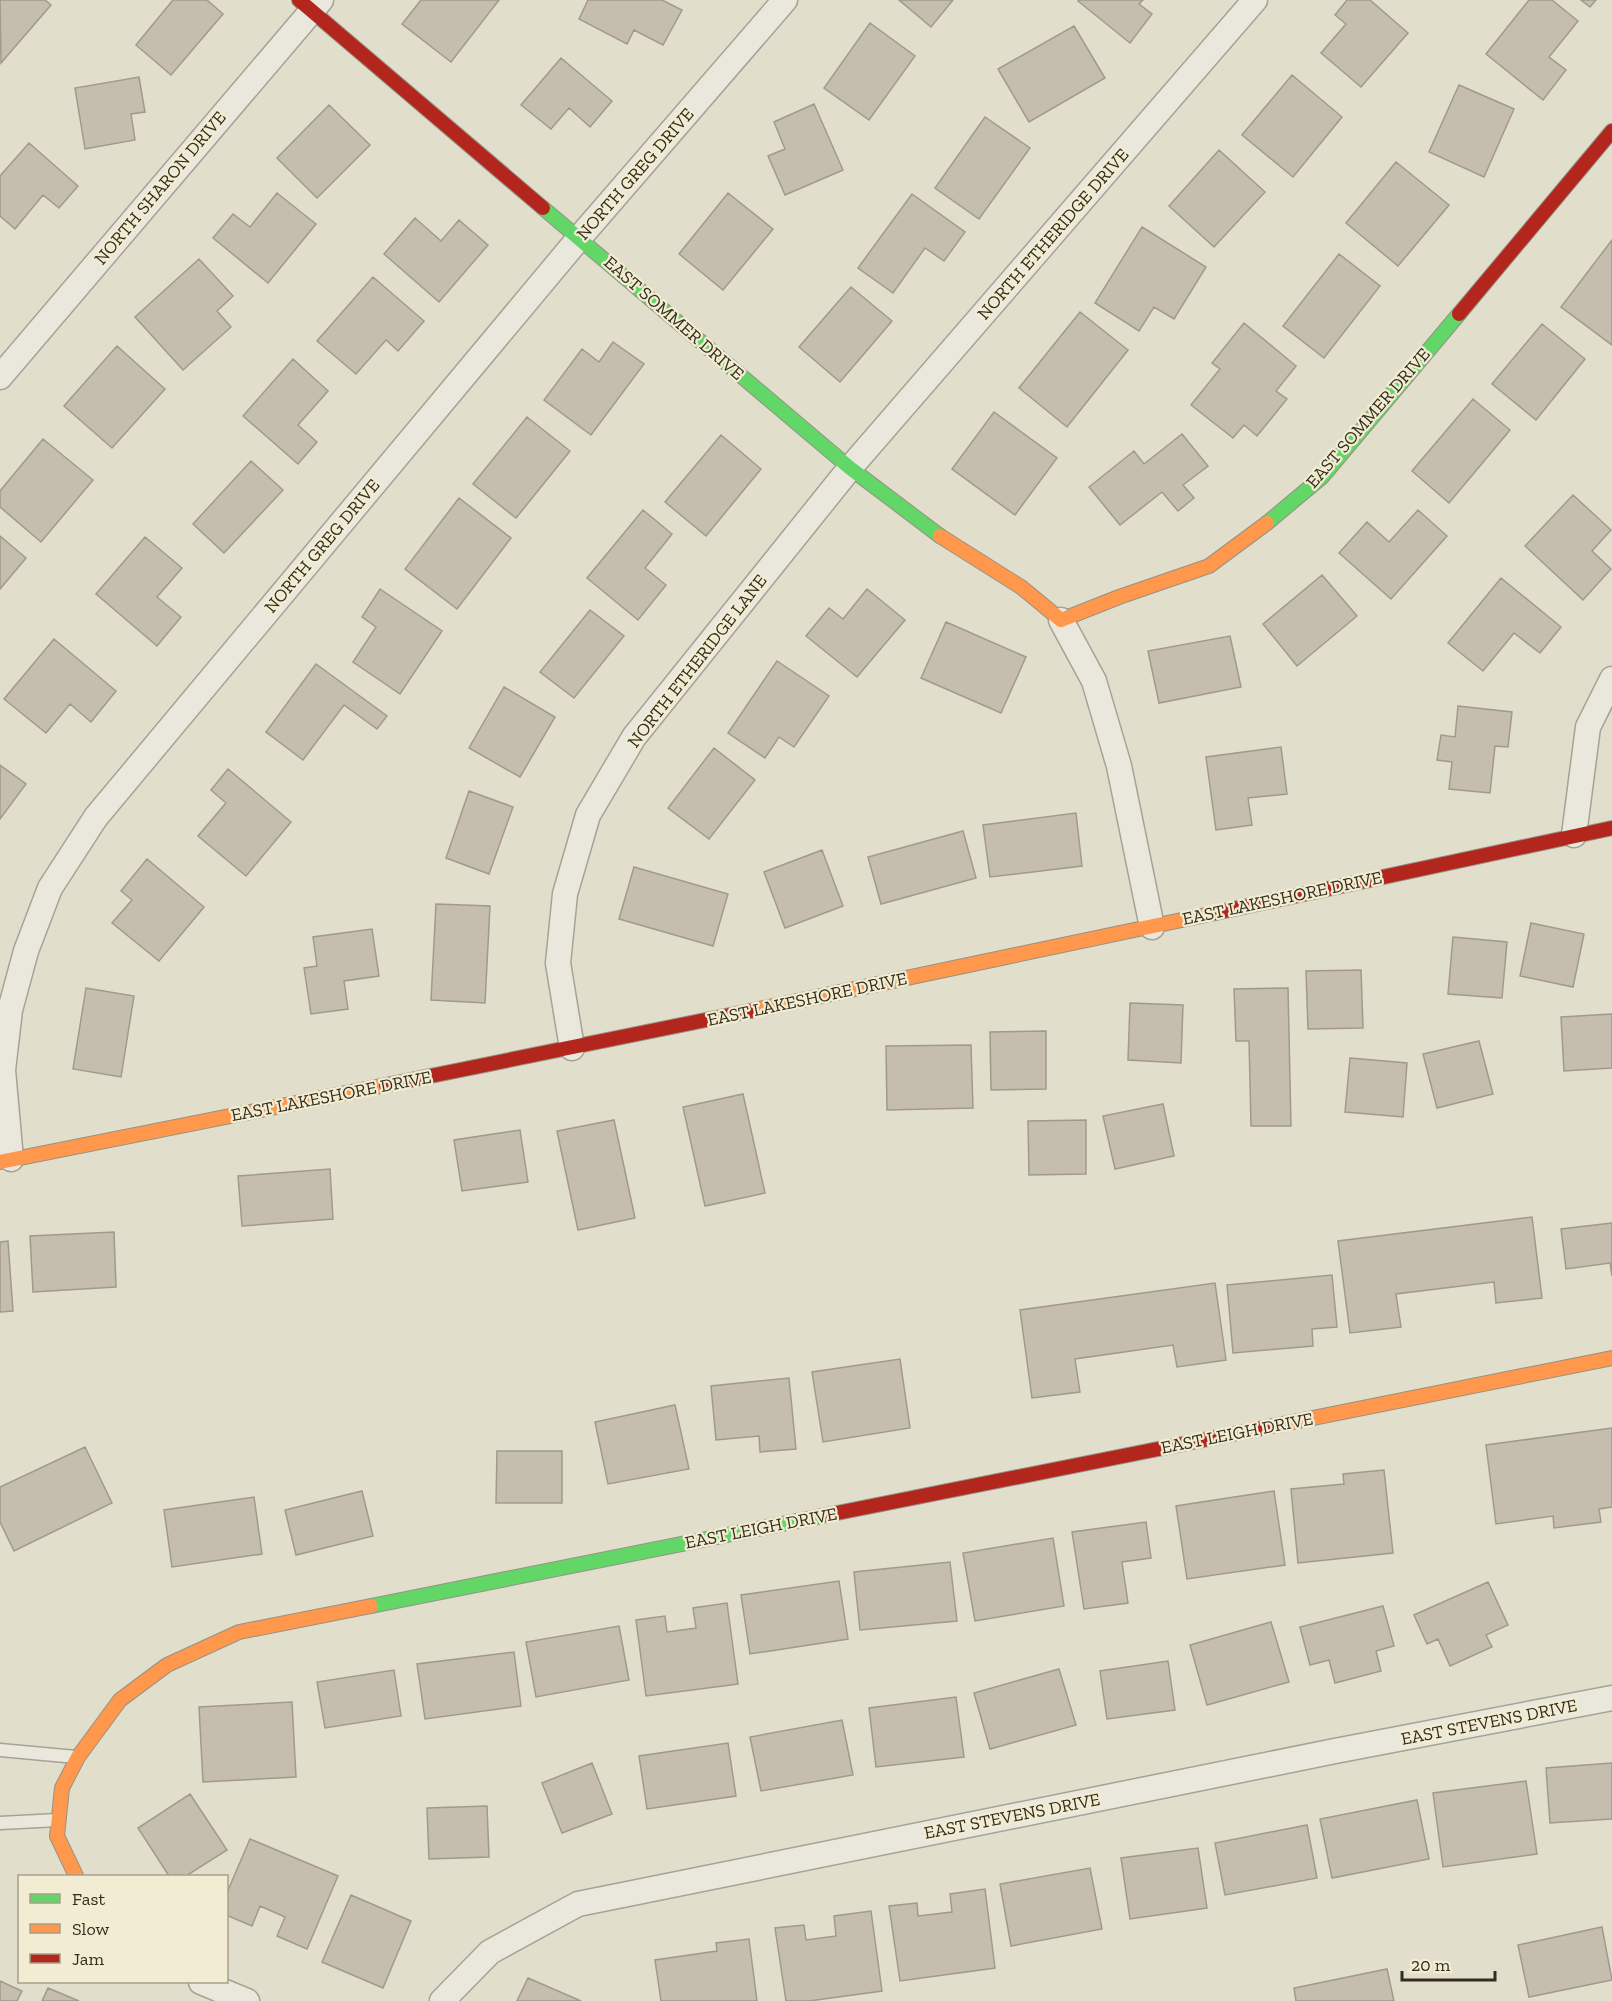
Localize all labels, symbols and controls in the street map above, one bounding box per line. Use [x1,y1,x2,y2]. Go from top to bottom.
street label: NORTH GREG DRIVE [572,103,698,245]
street label: NORTH SHARON DRIVE [89,107,231,269]
street label: NORTH ETHERIDGE DRIVE [973,144,1133,324]
street label: EAST SOMMER DRIVE [599,251,749,385]
street label: EAST SOMMER DRIVE [1301,343,1435,493]
street label: NORTH GREG DRIVE [260,475,384,617]
street label: NORTH ETHERIDGE LANE [623,570,771,752]
street label: EAST LAKESHORE DRIVE [1180,866,1384,930]
street label: EAST LAKESHORE DRIVE [705,967,909,1031]
street label: EAST LAKESHORE DRIVE [229,1066,433,1126]
street label: EAST LEIGH DRIVE [1159,1407,1315,1459]
street label: EAST LEIGH DRIVE [683,1502,839,1554]
street label: EAST STEVENS DRIVE [1399,1694,1579,1750]
street label: EAST STEVENS DRIVE [922,1788,1102,1844]
legend [18,1875,228,1983]
text: Fast [72,1888,105,1910]
text: Slow [72,1918,109,1940]
scale bar [1402,1944,1495,1982]
text: Jam [72,1948,104,1970]
text: 20 m [1411,1954,1451,1976]

